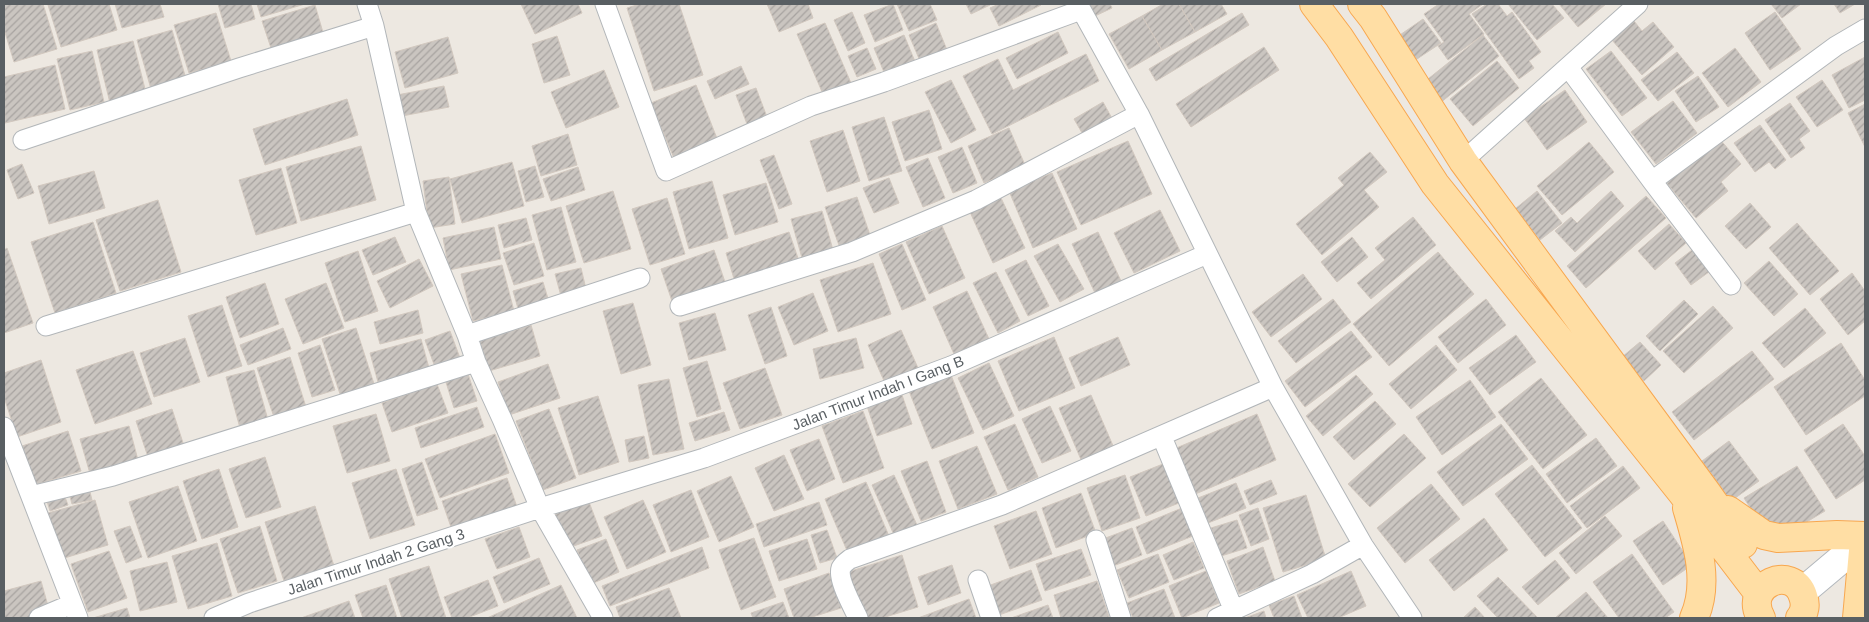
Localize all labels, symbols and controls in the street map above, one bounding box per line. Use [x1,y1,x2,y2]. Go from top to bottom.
street label: Jalan Timur Indah I Gang B [790,352,966,433]
street label: Jalan Timur Indah 2 Gang 3 [285,525,467,598]

